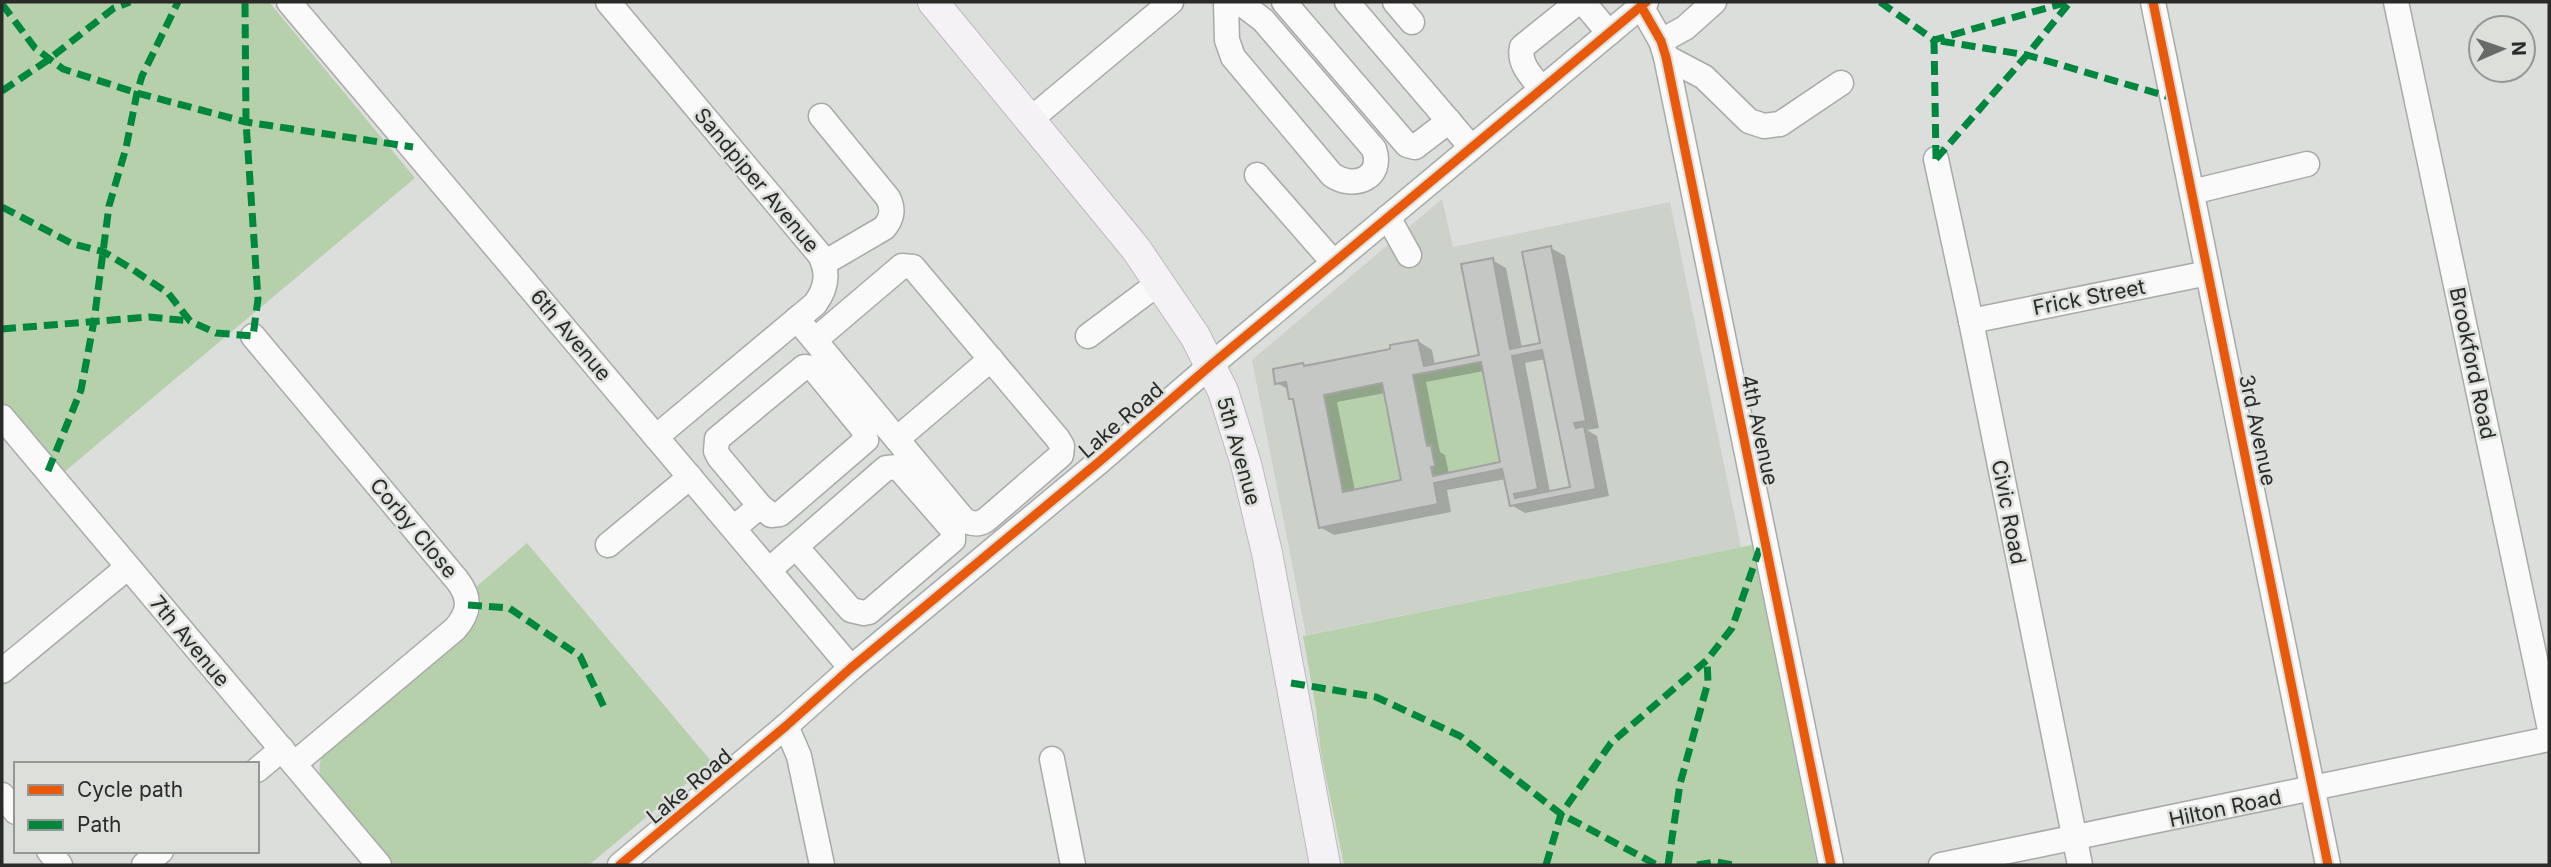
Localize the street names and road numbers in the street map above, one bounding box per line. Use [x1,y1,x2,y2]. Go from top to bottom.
street label: Sandpiper Avenue [689,103,825,257]
street label: Frick Street [2031,274,2147,320]
street label: 6th Avenue [525,284,617,386]
street label: Brookford Road [2445,285,2501,441]
street label: 4th Avenue [1736,372,1784,488]
street label: 3rd Avenue [2234,372,2282,488]
street label: Lake Road [1074,377,1168,463]
street label: 5th Avenue [1212,394,1266,508]
street label: Civic Road [1987,458,2031,566]
street label: Corby Close [365,473,463,583]
street label: 7th Avenue [145,591,235,691]
street label: Lake Road [641,743,737,829]
street label: Hilton Road [2166,784,2284,832]

